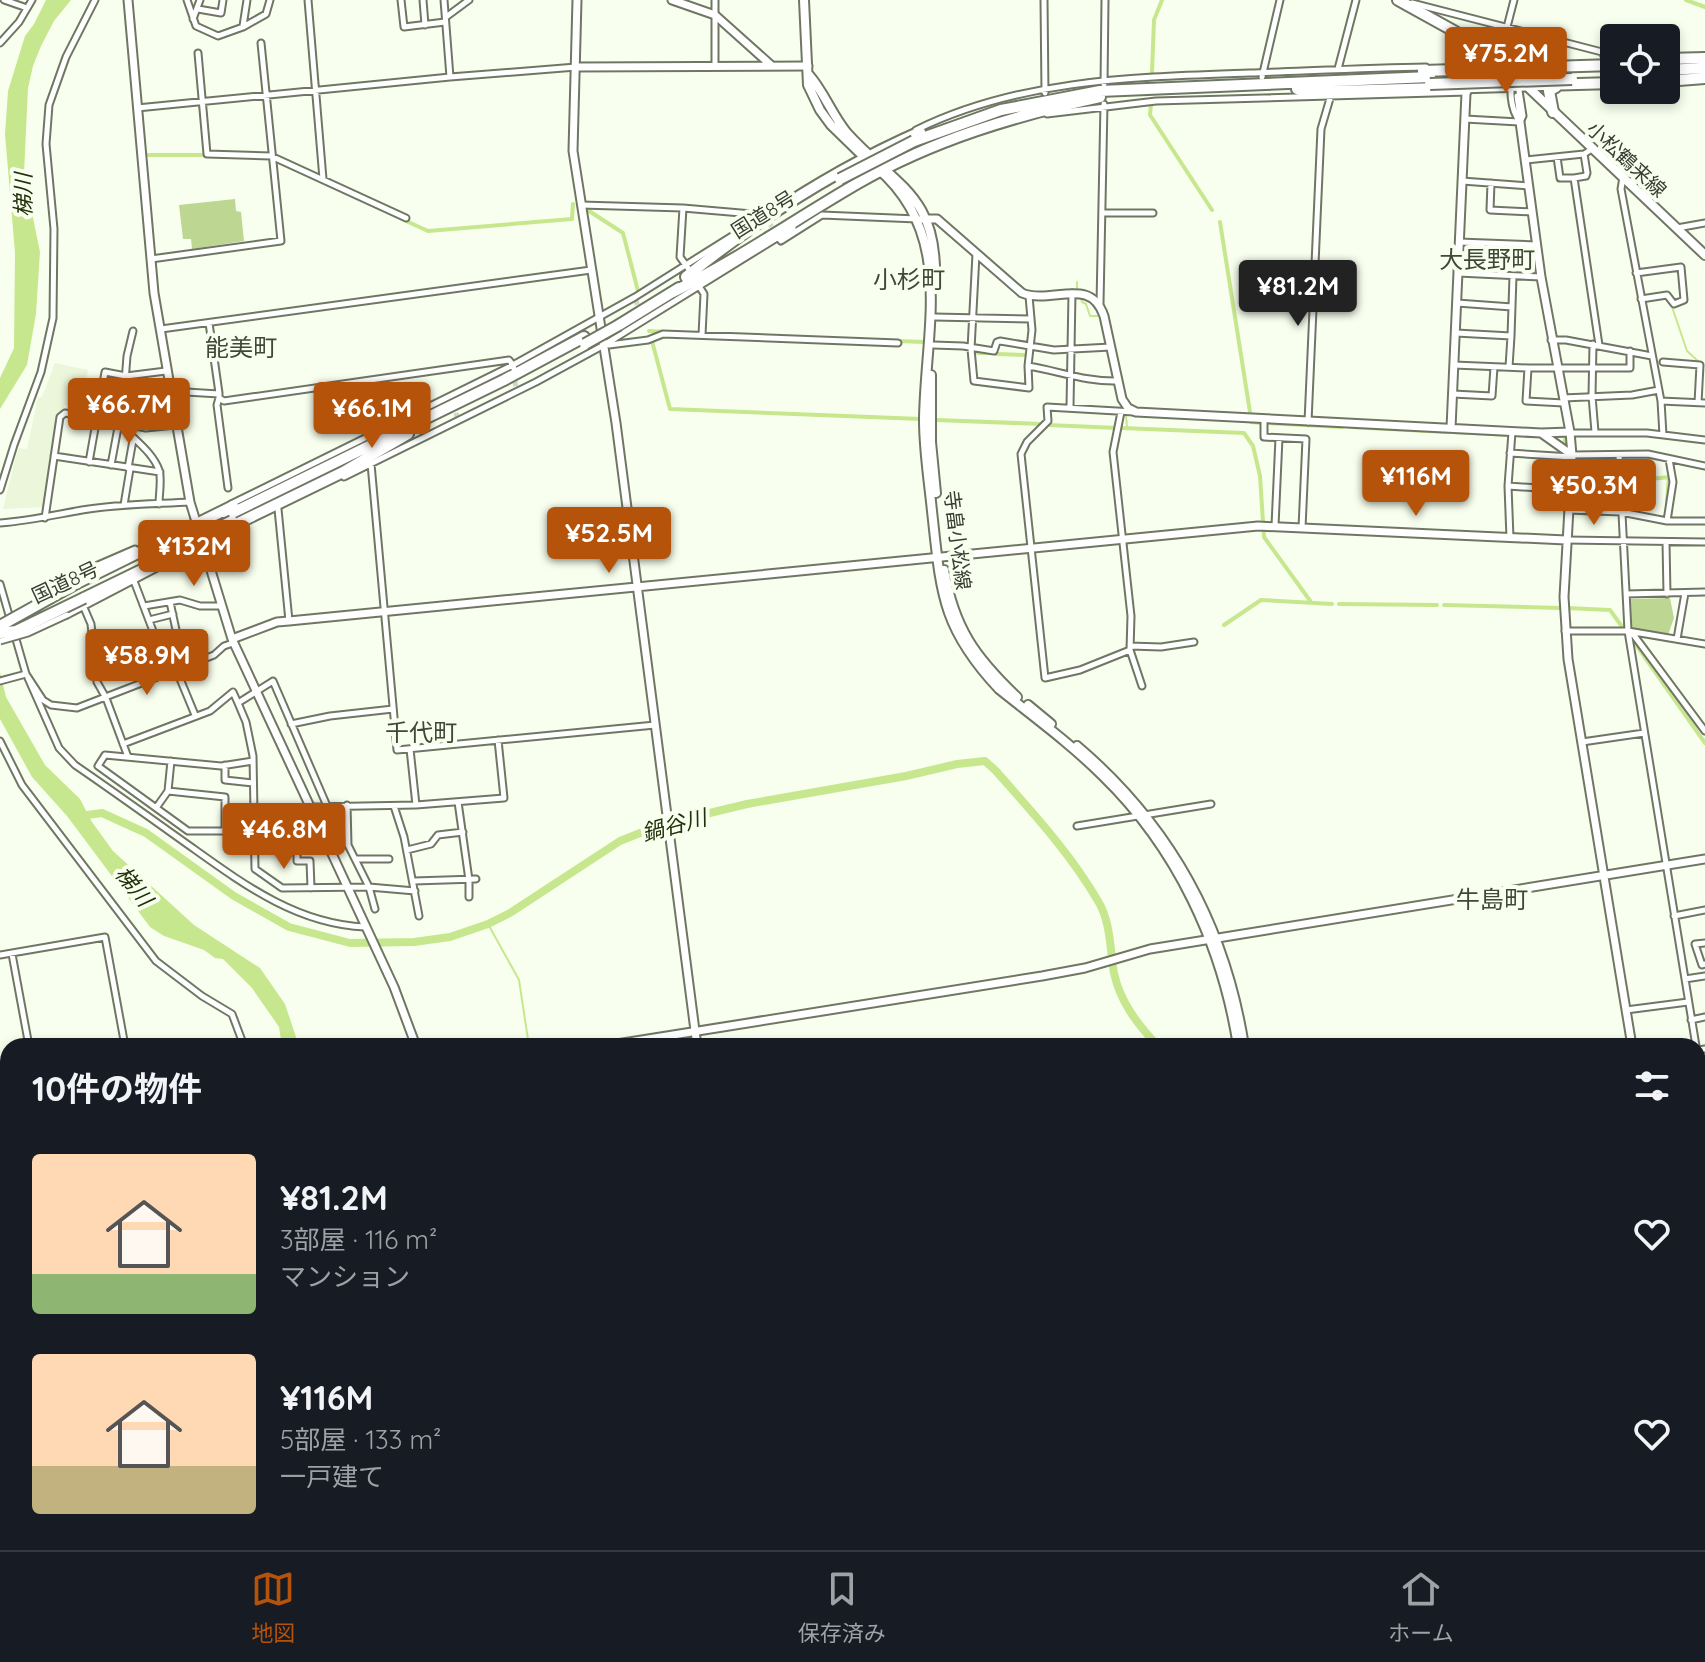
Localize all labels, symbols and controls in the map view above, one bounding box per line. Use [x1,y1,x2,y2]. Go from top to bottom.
map controls [1600,24,1680,104]
button: locate [1600,24,1680,104]
pin: ¥75.2M [1441,27,1571,95]
text: ¥75.2M [1463,36,1549,69]
street label: 小松鶴来線 [1582,116,1672,202]
water label: 梯川 [9,171,37,217]
street label: 国道8号 [726,185,800,243]
district label: 大長野町 [1439,244,1535,274]
pin: ¥81.2M [1233,260,1363,328]
district label: 小杉町 [873,264,945,294]
text: ¥81.2M [1257,269,1339,302]
district label: 能美町 [205,332,277,362]
pin: ¥66.7M [64,378,194,446]
pin: ¥66.1M [307,382,437,450]
text: ¥66.7M [86,387,172,420]
text: ¥66.1M [332,391,412,424]
pin: ¥116M [1360,450,1472,518]
text: ¥116M [1380,459,1452,492]
pin: ¥50.3M [1529,459,1659,527]
text: ¥50.3M [1550,468,1638,501]
street label: 寺畠小松線 [939,489,977,591]
pin: ¥52.5M [544,507,674,575]
text: ¥52.5M [565,516,653,549]
pin: ¥132M [138,520,250,588]
text: ¥132M [156,529,232,562]
street label: 国道8号 [28,556,102,608]
pin: ¥58.9M [82,629,212,697]
text: ¥58.9M [103,638,191,671]
district label: 千代町 [385,717,457,747]
water label: 鍋谷川 [638,802,711,847]
pin: ¥46.8M [219,803,349,871]
text: ¥46.8M [240,812,328,845]
water label: 梯川 [109,860,160,913]
district label: 牛島町 [1456,884,1528,914]
icon: filters [1630,1064,1674,1108]
text: 10件の物件 [32,1067,202,1110]
text: ¥81.2M [280,1176,388,1219]
icon: home [96,1186,192,1282]
icon: heart [1630,1212,1674,1256]
text: 3部屋 · 116 m² [280,1223,437,1256]
text: マンション [280,1260,410,1293]
text: ¥116M [280,1376,373,1419]
icon: home [96,1386,192,1482]
icon: heart [1630,1412,1674,1456]
text: 5部屋 · 133 m² [280,1423,441,1456]
text: 一戸建て [280,1460,384,1493]
tab: 地図 [251,1567,295,1647]
tab: 保存済み [798,1567,886,1647]
tab: ホーム [1388,1567,1454,1647]

